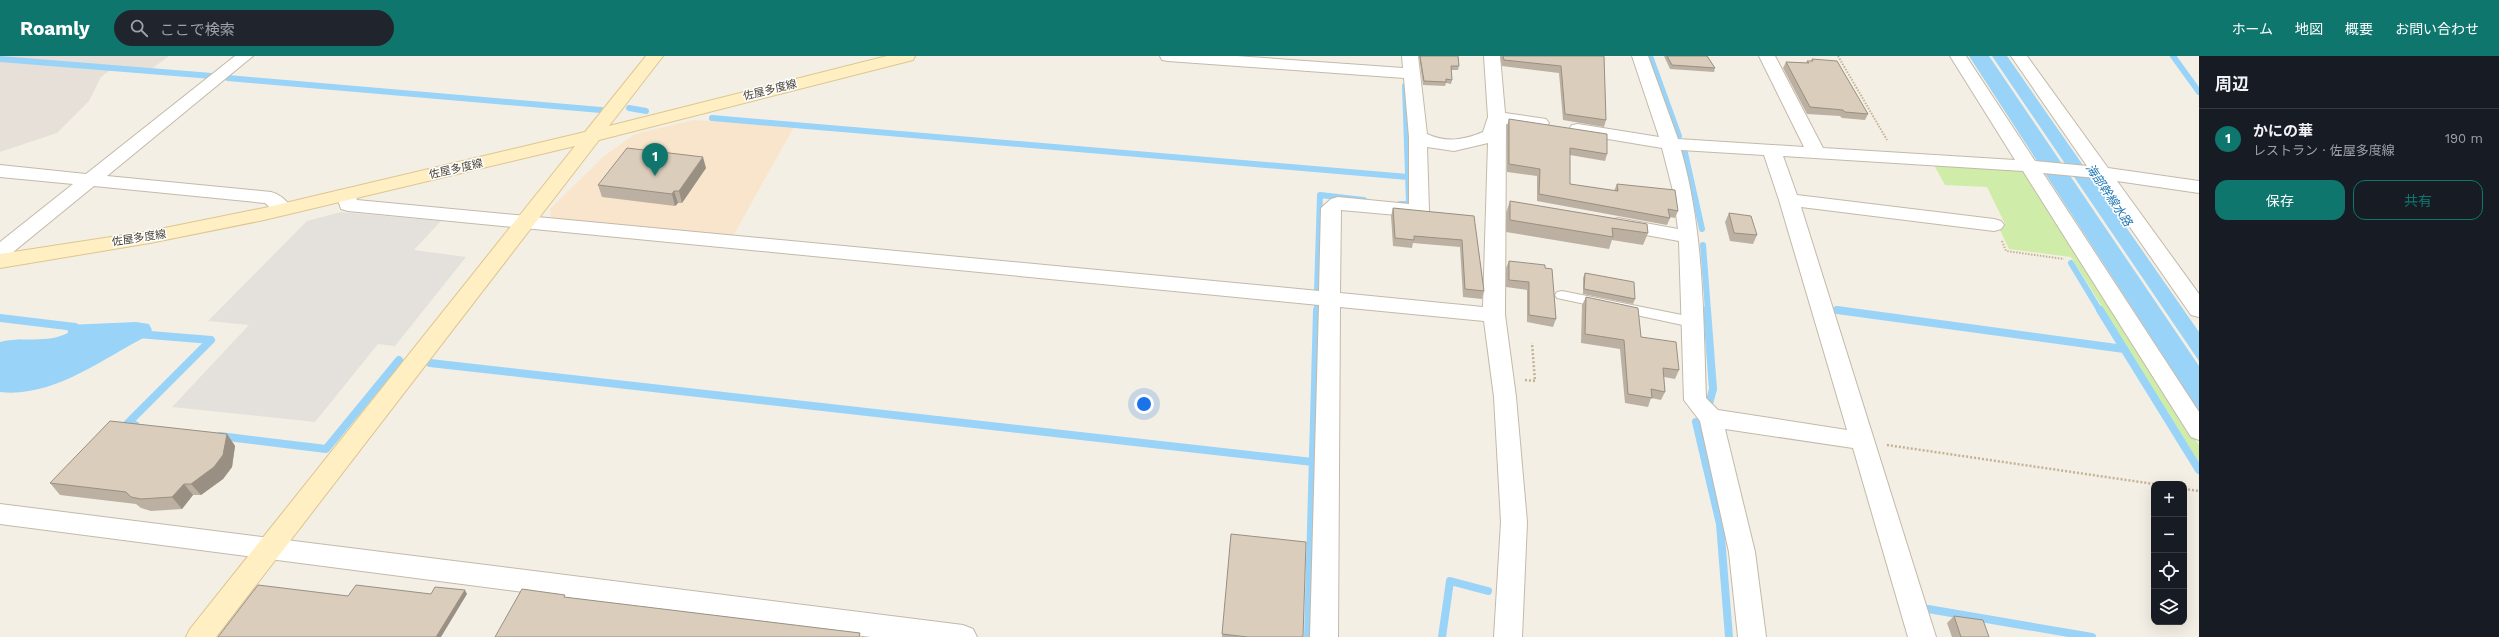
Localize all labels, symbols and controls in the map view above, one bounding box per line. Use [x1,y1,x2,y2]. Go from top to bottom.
search box [114,10,394,46]
text: Roamly [20,17,90,40]
icon: search [128,17,150,39]
text: ここで検索 [160,21,235,39]
text: ホーム [2231,21,2273,37]
text: 地図 [2295,21,2323,37]
text: 概要 [2345,21,2373,37]
text: お問い合わせ [2395,21,2479,37]
text: 周辺 [2215,74,2249,94]
street label: 佐屋多度線 [742,77,798,103]
text: かにの華 [2253,122,2313,140]
text: 1 [2225,131,2231,146]
text: 190 m [2445,131,2483,146]
pin: 1 [642,143,668,176]
text: レストラン · 佐屋多度線 [2253,143,2395,158]
street label: 佐屋多度線 [428,156,484,182]
water label: 海部幹線水路 [2083,161,2135,230]
button: 保存 [2215,180,2345,220]
button: 共有 [2353,180,2483,220]
street label: 佐屋多度線 [111,227,167,249]
your location [1134,394,1154,414]
map controls [2151,481,2187,625]
button: + [2151,481,2187,517]
button: − [2151,517,2187,553]
button: locate [2151,553,2187,589]
button: layers [2151,589,2187,625]

